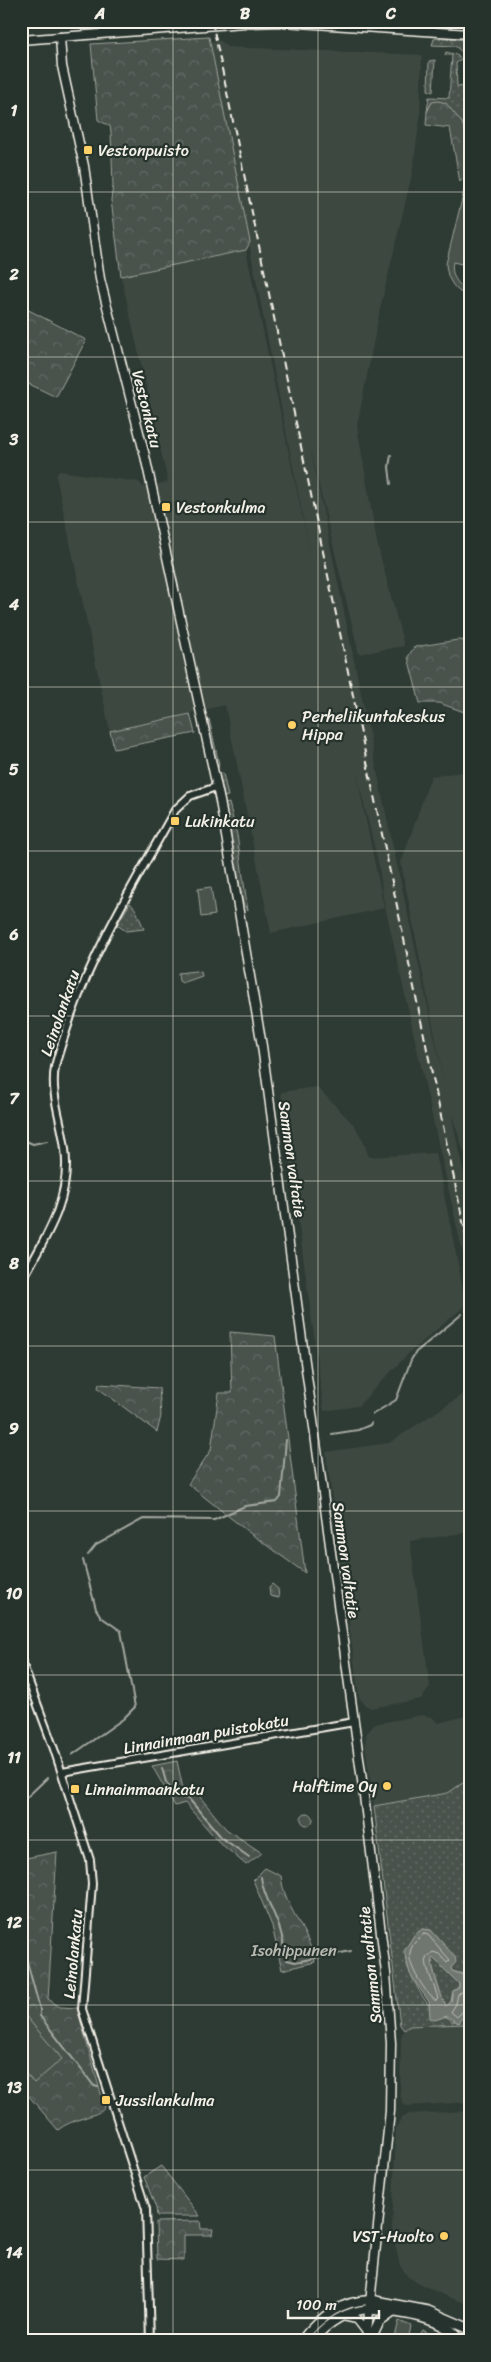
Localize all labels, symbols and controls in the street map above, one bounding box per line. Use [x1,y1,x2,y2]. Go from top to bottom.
text: A [94,0,105,28]
text: B [240,0,251,28]
text: C [385,0,397,28]
text: 1 [11,96,18,125]
place label: Vestonpuisto [98,136,189,165]
marker: Vestonpuisto [82,144,94,156]
text: 2 [8,260,19,289]
street label: Vestonkatu [123,367,171,452]
text: 3 [9,425,19,454]
place label: Vestonkulma [176,493,266,522]
marker: Vestonkulma [160,501,172,513]
text: 4 [8,590,19,619]
place label: Perheliikuntakeskus Hippa [302,702,446,749]
marker: Perheliikuntakeskus Hippa [286,719,298,731]
text: 5 [9,755,19,784]
place label: Lukinkatu [185,807,255,836]
marker: Lukinkatu [169,815,181,827]
text: 6 [8,920,19,949]
street label: Leinolankatu [32,965,88,1060]
text: 7 [9,1084,20,1113]
street label: Sammon valtatie [269,1099,315,1219]
text: 8 [8,1249,19,1278]
text: 9 [9,1414,19,1443]
street label: Sammon valtatie [323,1500,369,1620]
text: 10 [6,1579,22,1608]
street label: Linnainmaan puistokatu [121,1705,291,1763]
text: 11 [7,1743,21,1772]
place label: Halftime Oy [292,1772,378,1801]
place label: Linnainmaankatu [85,1775,205,1804]
marker: Halftime Oy [381,1780,393,1792]
marker: Linnainmaankatu [69,1783,81,1795]
street label: Sammon valtatie [349,1905,391,2025]
text: 12 [6,1908,23,1937]
street label: Leinolankatu [55,1908,91,2000]
park label: Isohippunen [250,1936,337,1965]
text: 13 [6,2073,22,2102]
place label: Jussilankulma [115,2086,215,2115]
marker: Jussilankulma [100,2094,112,2106]
place label: VST-Huolto [353,2222,434,2251]
marker: VST-Huolto [438,2230,450,2242]
text: 14 [6,2238,22,2267]
scale bar [288,2287,380,2319]
text: 100 m [296,2292,337,2318]

